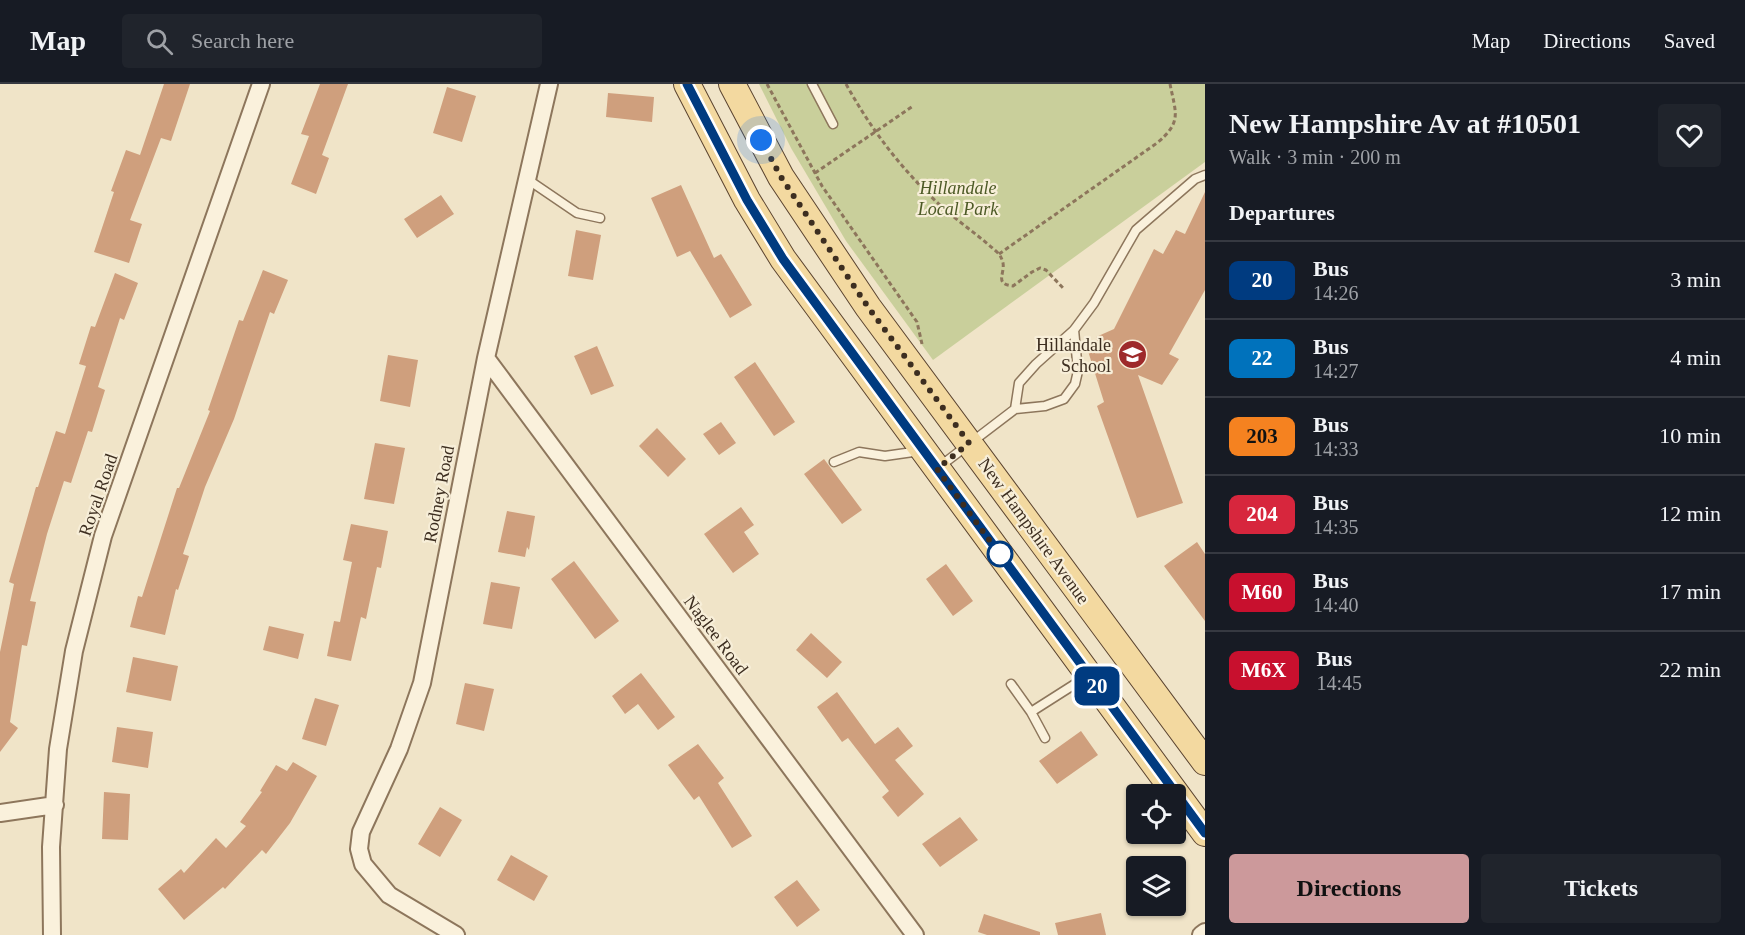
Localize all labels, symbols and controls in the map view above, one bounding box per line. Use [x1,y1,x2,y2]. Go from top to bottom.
search box [122,14,542,68]
text: Map [30,25,86,56]
icon: search [143,25,176,58]
text: Search here [191,28,294,53]
text: Map [1472,29,1510,53]
text: Directions [1543,29,1631,53]
text: Saved [1664,29,1715,53]
button: heart [1658,104,1721,167]
text: New Hampshire Av at #10501 [1229,108,1581,139]
your location [746,125,776,155]
text: Walk · 3 min · 200 m [1229,146,1401,168]
park label: Hillandale Local Park [917,178,999,219]
text: Departures [1229,200,1335,225]
text: Bus [1313,256,1348,281]
text: 3 min [1670,267,1721,292]
text: 20 [1252,268,1273,292]
text: 14:26 [1313,282,1359,304]
text: Bus [1313,334,1348,359]
place label: Hillandale School [1036,335,1111,376]
school or university icon: Hillandale School [1116,339,1148,371]
text: 4 min [1670,345,1721,370]
text: 22 [1252,346,1273,370]
text: 14:27 [1313,360,1359,382]
text: Bus [1313,412,1348,437]
text: 10 min [1659,423,1721,448]
text: 203 [1246,424,1278,448]
text: 14:33 [1313,438,1359,460]
street label: Rodney Road [420,444,458,544]
street label: Royal Road [75,451,121,539]
street label: New Hampshire Avenue [974,454,1094,608]
text: Bus [1313,490,1348,515]
text: 12 min [1659,501,1721,526]
text: 204 [1246,502,1278,526]
text: 14:35 [1313,516,1359,538]
unlabelled marker [987,541,1013,567]
text: Bus [1313,568,1348,593]
text: 17 min [1659,579,1721,604]
text: M60 [1242,580,1282,604]
street label: Naglee Road [680,592,752,678]
text: 14:40 [1313,594,1359,616]
text: Bus [1317,646,1352,671]
text: 22 min [1659,657,1721,682]
text: M6X [1241,658,1287,682]
line badge: 20 [1070,666,1124,706]
text: 14:45 [1317,672,1362,694]
text: 20 [1087,674,1108,698]
map controls [1126,784,1186,916]
button: locate [1126,784,1186,844]
button: Directions [1229,854,1469,923]
button: Tickets [1481,854,1721,923]
button: layers [1126,856,1186,916]

